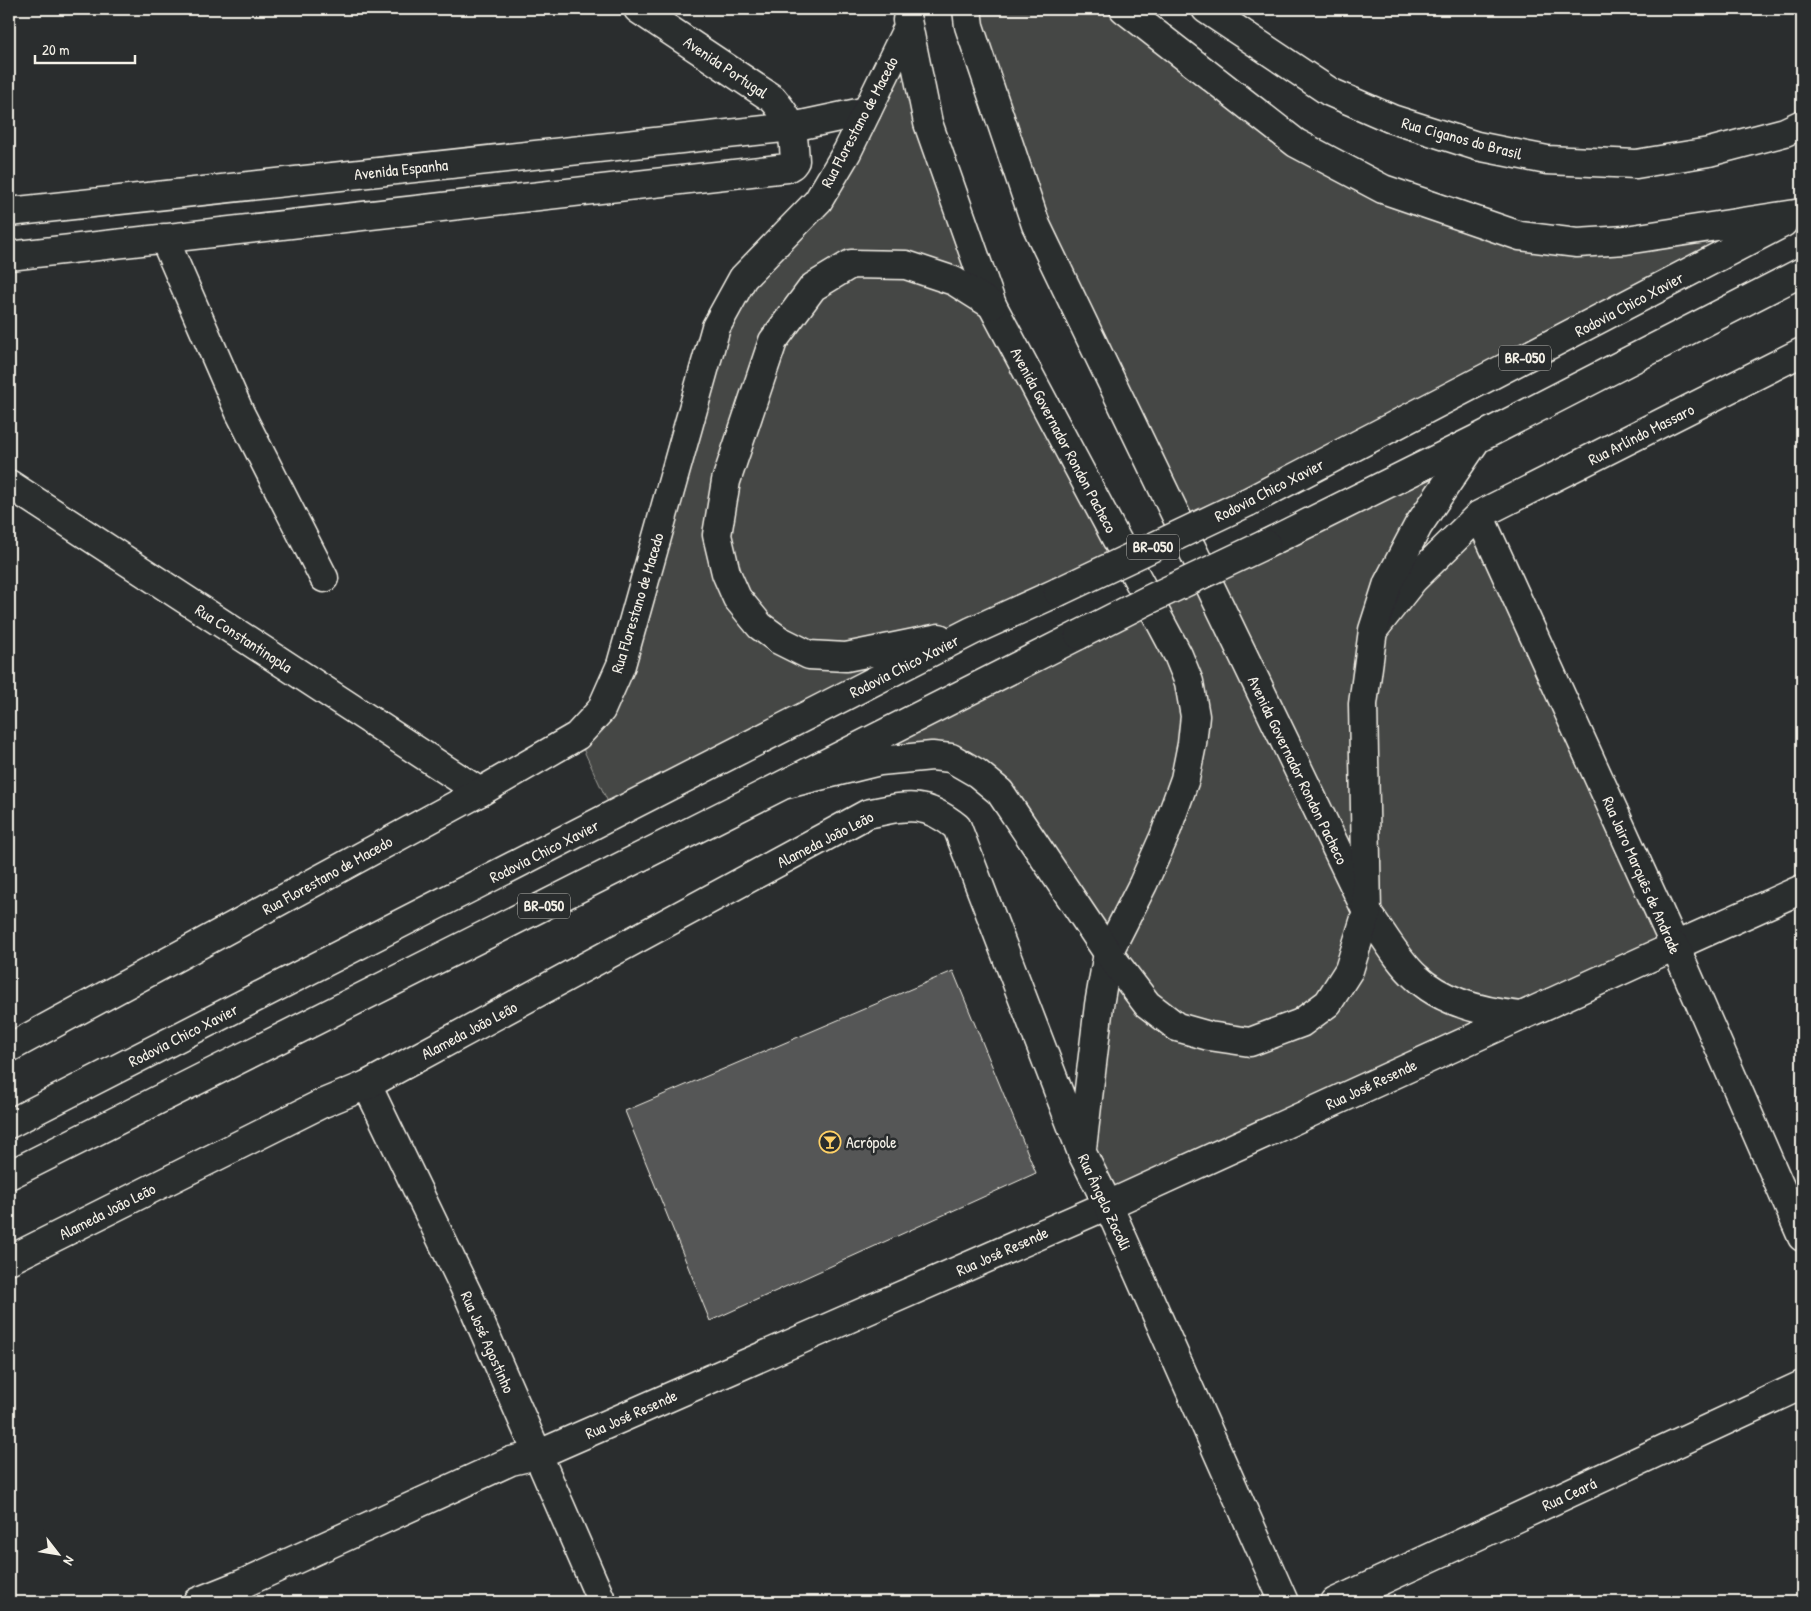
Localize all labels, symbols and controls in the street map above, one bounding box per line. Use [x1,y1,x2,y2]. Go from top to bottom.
street label: Avenida Portugal [679,31,773,104]
scale bar [35,32,135,64]
text: 20 m [42,39,69,60]
street label: Rua Florestano de Macedo [815,52,903,191]
street label: Rua Ciganos do Brasil [1399,111,1525,165]
street label: Avenida Espanha [353,153,449,185]
street label: Rodovia Chico Xavier [1571,266,1687,342]
street label: Avenida Governador Rondon Pacheco [1006,343,1123,537]
road number: BR-050 [1499,346,1551,370]
street label: Rua Arlíndo Massaro [1584,398,1698,470]
street label: Rodovia Chico Xavier [1210,453,1328,527]
street label: Rua Florestano de Macedo [605,530,669,676]
road number: BR-050 [1127,534,1179,560]
street label: Rua Constantinopla [191,598,297,678]
street label: Rodovia Chico Xavier [845,629,963,703]
street label: Avenida Governador Rondon Pacheco [1243,672,1354,868]
street label: Rua Jairo Marquês de Andrade [1597,793,1687,958]
street label: Alameda João Leão [773,805,878,873]
street label: Rodovia Chico Xavier [485,814,603,888]
street label: Rua Florestano de Macedo [258,830,396,920]
road number: BR-050 [518,894,570,918]
street label: Alameda João Leão [417,995,521,1064]
street label: Rodovia Chico Xavier [124,998,242,1072]
street label: Rua José Resende [1322,1053,1421,1115]
bar icon: Acrópole [818,1130,842,1154]
place label: Acrópole [846,1131,897,1153]
street label: Rua Ângelo Zocolli [1073,1150,1137,1254]
street label: Alameda João Leão [55,1177,160,1245]
street label: Rua José Resende [953,1221,1052,1281]
street label: Rua José Agostinho [456,1288,520,1397]
street label: Rua José Resende [582,1384,681,1444]
street label: Rua Ceará [1538,1472,1600,1516]
north arrow [32,1528,82,1578]
text: N [59,1553,80,1570]

